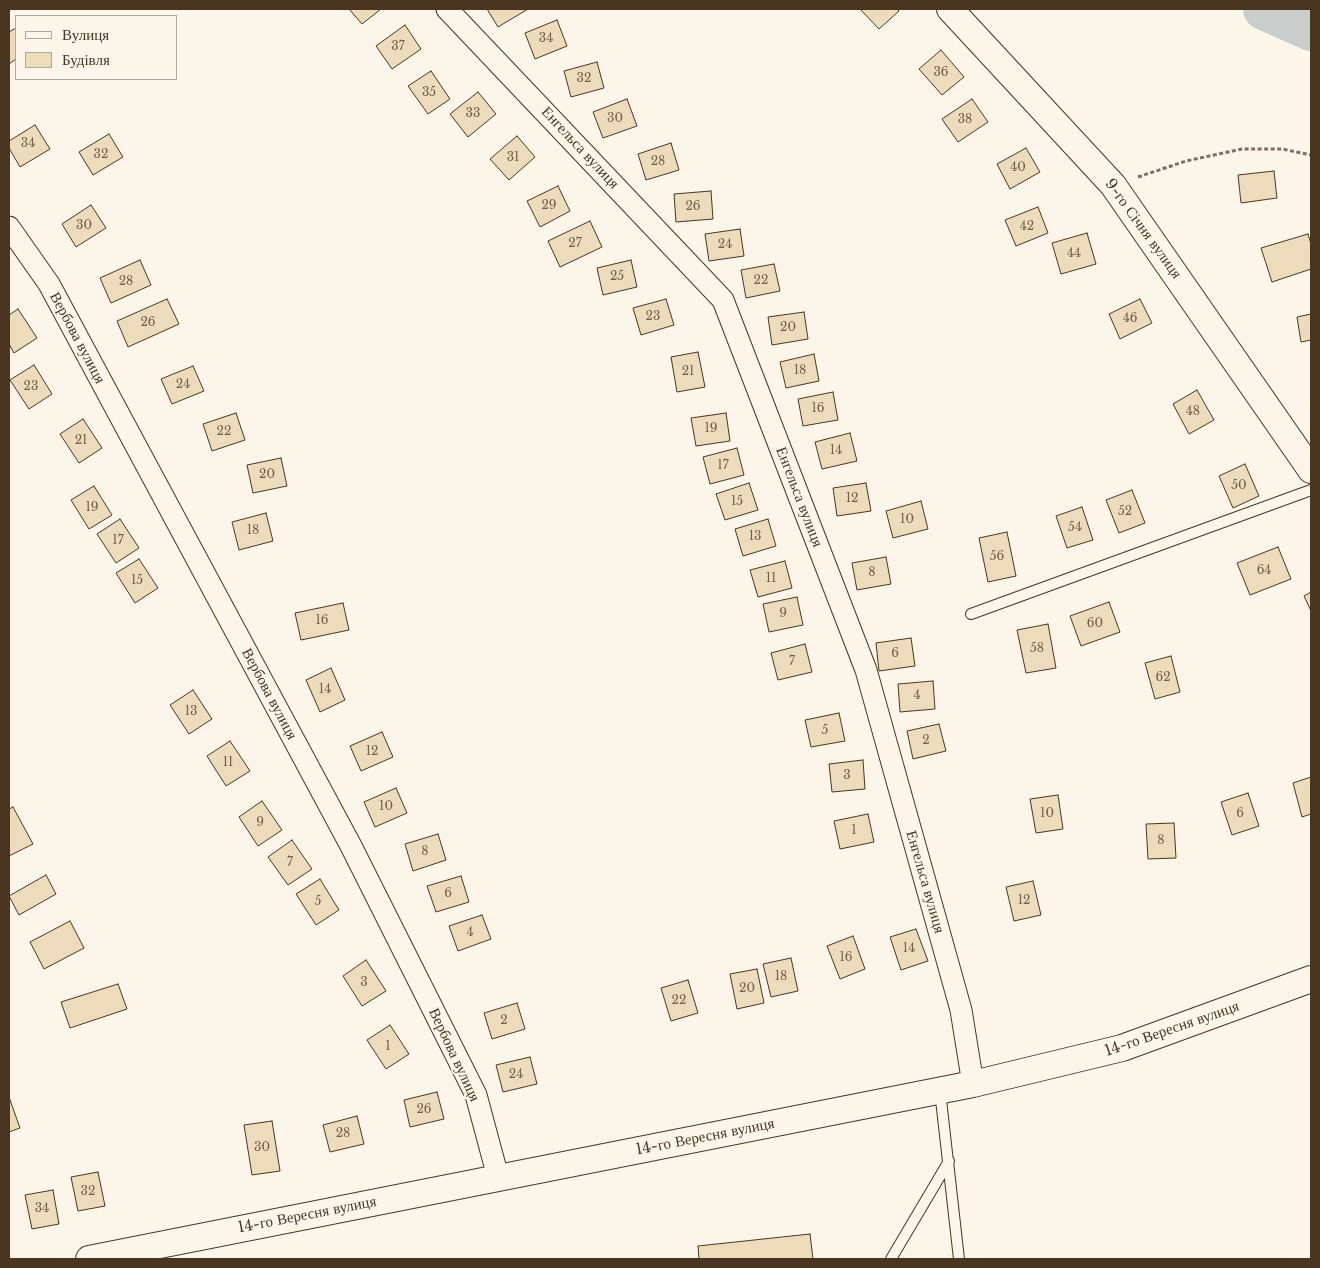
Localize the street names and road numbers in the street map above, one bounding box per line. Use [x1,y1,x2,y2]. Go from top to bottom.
street label: Енгельса вулиця [537,103,623,193]
street label: 9-го Січня вулиця [1101,176,1185,282]
street label: Вербова вулиця [45,289,109,387]
street label: Енгельса вулиця [772,444,826,550]
street label: Вербова вулиця [237,645,301,743]
street label: Енгельса вулиця [902,829,948,935]
street label: 14-го Вересня вулиця [1102,998,1242,1060]
street label: Вербова вулиця [425,1005,483,1105]
street label: 14-го Вересня вулиця [634,1115,776,1159]
street label: 14-го Вересня вулиця [236,1193,378,1237]

